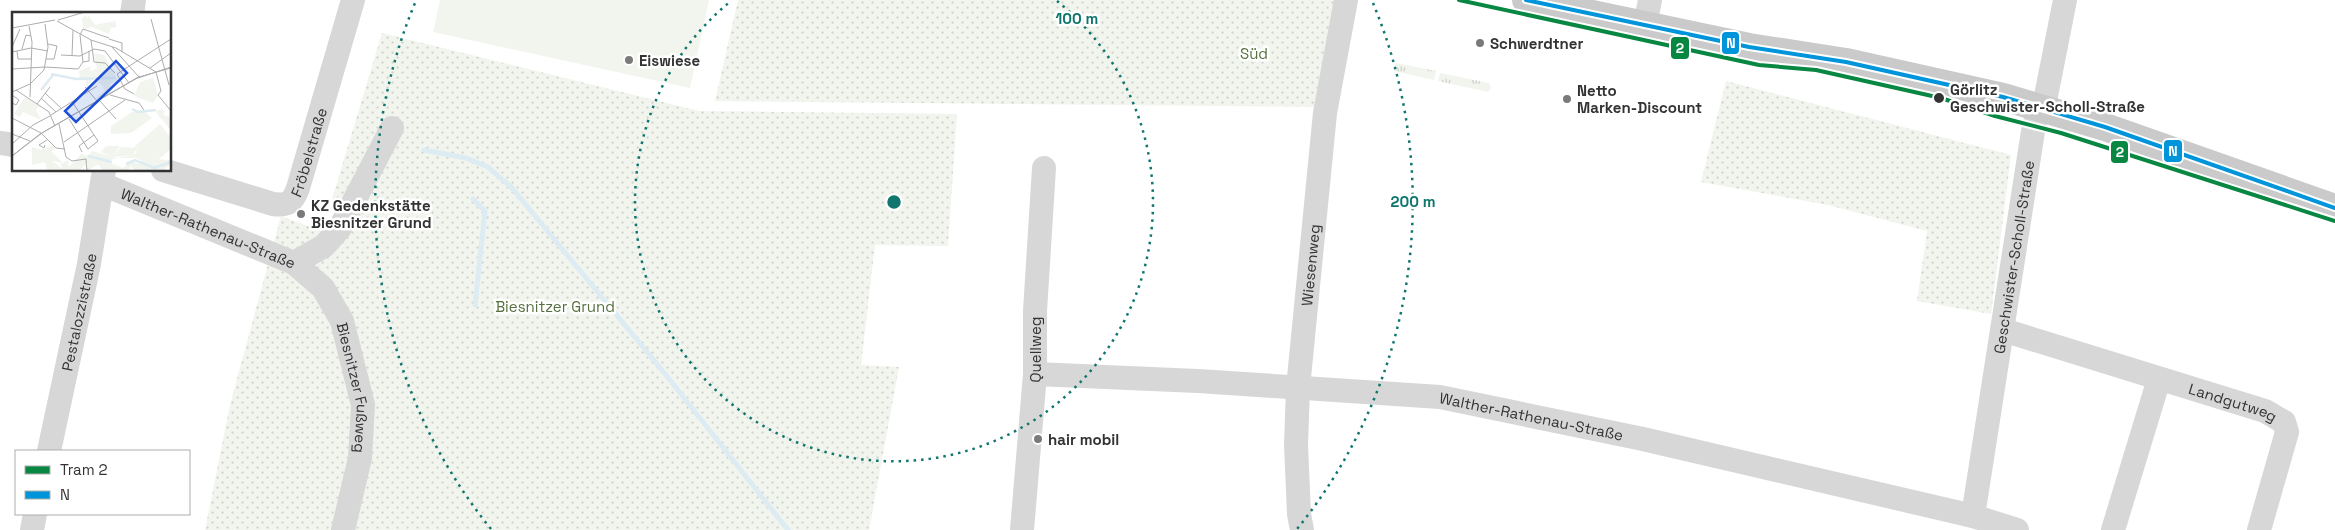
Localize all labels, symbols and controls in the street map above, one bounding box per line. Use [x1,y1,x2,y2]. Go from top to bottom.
text: 100 m [1056,9,1098,28]
inset map [12,12,171,171]
line badge: N [1721,31,1740,55]
place label: Schwerdtner [1490,34,1583,53]
text: N [1726,34,1736,52]
line badge: 2 [1670,36,1690,60]
marker: Schwerdtner [1474,37,1486,49]
text: 2 [1676,39,1684,57]
park label: Süd [1240,44,1268,63]
place label: Eiswiese [639,51,700,70]
marker: Eiswiese [623,54,635,66]
place label: Görlitz Geschwister-Scholl-Straße [1950,80,2145,116]
place label: Netto Marken-Discount [1577,81,1702,117]
marker: Görlitz Geschwister-Scholl-Straße [1932,91,1946,105]
marker: Netto Marken-Discount [1561,93,1573,105]
street label: Fröbelstraße [286,105,331,200]
line badge: N [2163,139,2183,163]
line badge: 2 [2110,140,2129,164]
text: N [2168,142,2178,160]
text: 2 [2116,143,2124,161]
street label: Geschwister-Scholl-Straße [1989,159,2038,355]
street label: Walther-Rathenau-Straße [118,183,299,272]
text: 200 m [1391,192,1435,211]
centre of rings [885,193,903,211]
place label: KZ Gedenkstätte Biesnitzer Grund [311,196,432,232]
marker: KZ Gedenkstätte Biesnitzer Grund [295,208,307,220]
street label: Wiesenweg [1297,223,1324,307]
street label: Pestalozzistraße [57,252,100,373]
park label: Biesnitzer Grund [495,297,615,316]
street label: Quellweg [1025,317,1045,383]
street label: Biesnitzer Fußweg [333,320,373,453]
street label: Landgutweg [2187,379,2281,426]
street label: Walther-Rathenau-Straße [1438,388,1625,444]
place label: hair mobil [1048,430,1119,449]
marker: hair mobil [1032,433,1044,445]
legend [15,450,190,515]
text: Tram 2 [60,460,108,479]
text: N [60,485,70,504]

